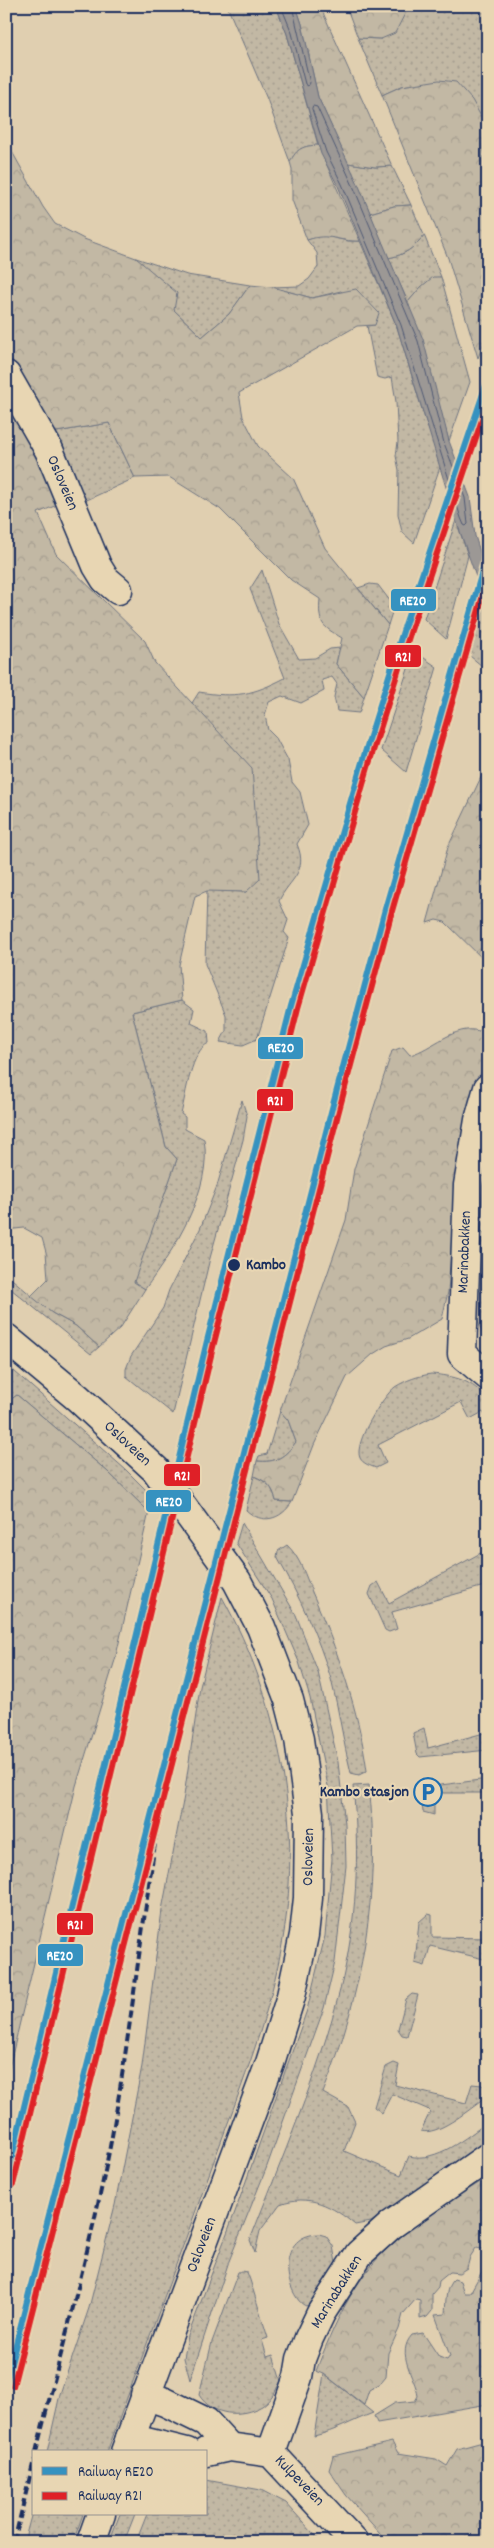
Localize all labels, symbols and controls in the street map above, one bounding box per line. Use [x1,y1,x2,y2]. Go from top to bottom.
street label: Osloveien [40,452,84,514]
line badge: RE20 [390,588,437,612]
text: RE20 [400,592,426,612]
line badge: R21 [384,644,422,668]
text: R21 [395,648,411,668]
line badge: RE20 [257,1036,304,1060]
text: RE20 [268,1039,294,1059]
line badge: R21 [256,1088,294,1112]
text: R21 [267,1092,283,1112]
street label: Marinabakken [452,1210,478,1294]
place label: Kambo [246,1254,286,1277]
marker: Kambo [226,1257,242,1273]
street label: Osloveien [98,1416,156,1472]
line badge: R21 [163,1463,201,1487]
text: R21 [174,1467,190,1487]
line badge: RE20 [145,1489,192,1513]
text: RE20 [156,1493,182,1513]
parking icon: Kambo stasjon [413,1777,443,1807]
place label: Kambo stasjon [320,1781,409,1804]
street label: Osloveien [297,1828,321,1886]
line badge: R21 [56,1912,94,1936]
text: R21 [67,1916,83,1936]
line badge: RE20 [37,1943,84,1967]
text: RE20 [47,1947,73,1967]
street label: Osloveien [181,2214,223,2276]
street label: Marinabakken [305,2251,369,2333]
legend [32,2450,208,2516]
street label: Kulpeveien [269,2450,329,2512]
text: Railway RE20 [78,2462,154,2484]
text: Railway R21 [78,2486,142,2508]

